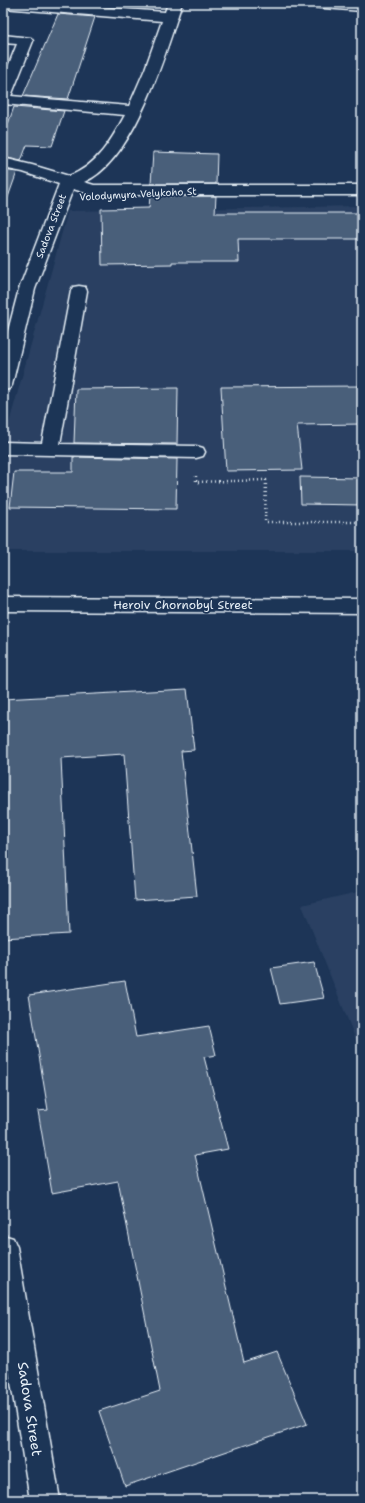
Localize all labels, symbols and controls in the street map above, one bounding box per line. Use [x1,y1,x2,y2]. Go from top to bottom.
street label: Volodymyra Velykoho St [79,184,197,204]
street label: Sadova Street [33,192,69,260]
street label: Heroiv Chornobyl Street [113,597,253,613]
street label: Sadova Street [14,1361,46,1457]

